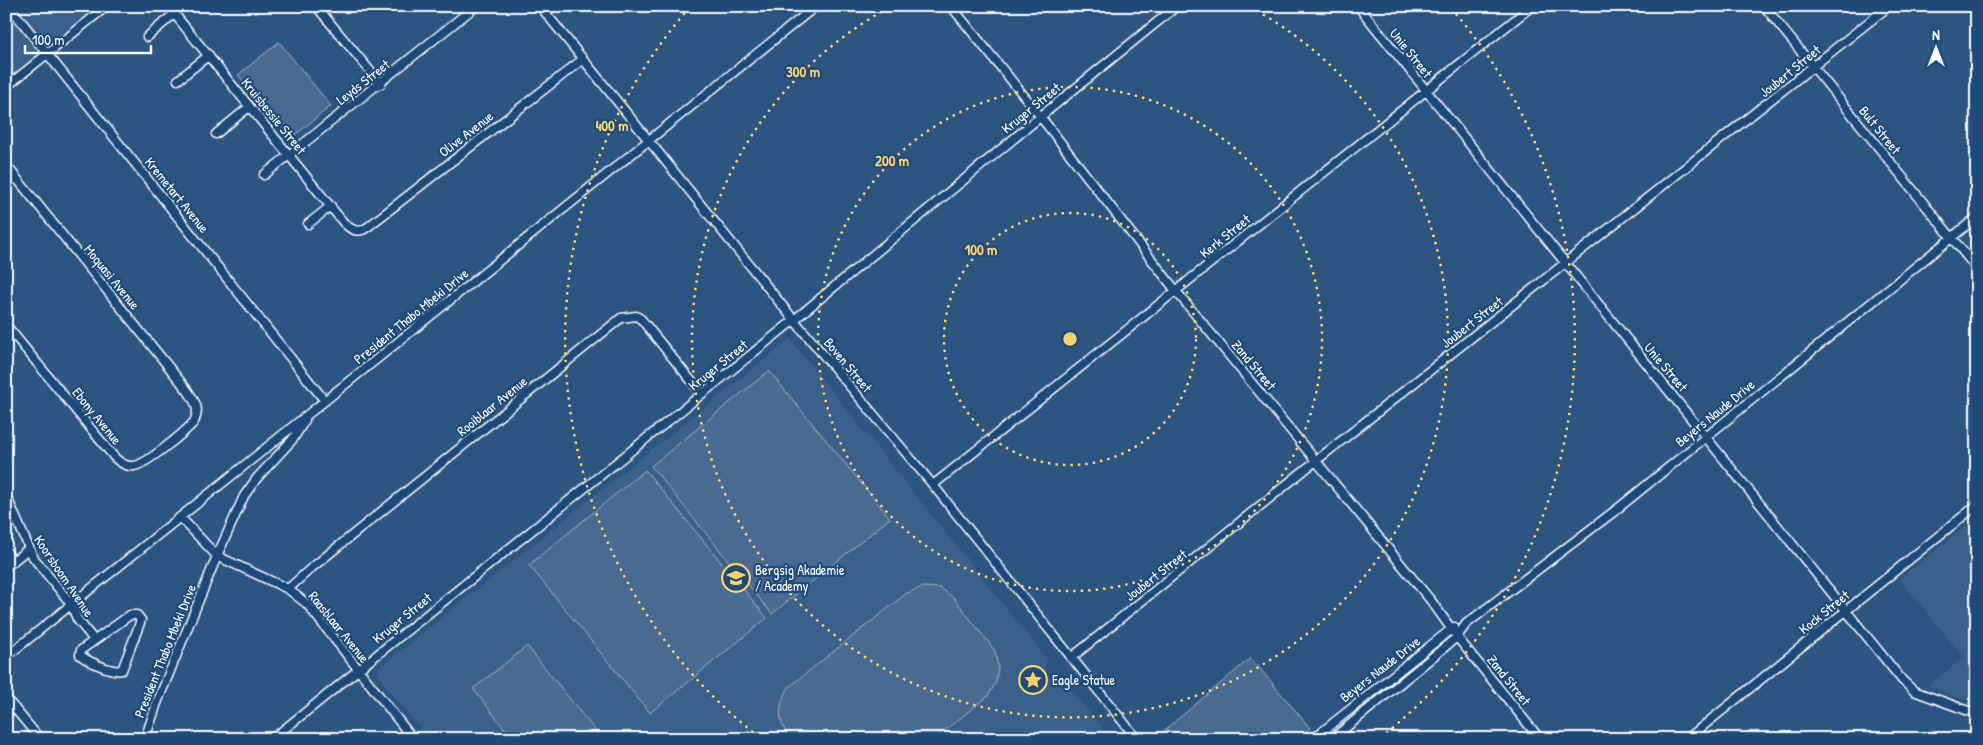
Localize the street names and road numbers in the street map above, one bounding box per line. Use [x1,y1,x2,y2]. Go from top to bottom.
street label: Unie Street [1386,24,1437,82]
street label: Joubert Street [1755,40,1824,101]
street label: Leyds Street [332,55,394,109]
street label: Kruisbessie Street [238,73,311,158]
street label: Kruger Street [997,78,1065,138]
street label: Bult Street [1855,102,1906,158]
street label: Olive Avenue [434,106,497,161]
street label: Kremetart Avenue [141,153,214,237]
street label: Kerk Street [1195,209,1254,262]
street label: Moquasi Avenue [79,240,145,314]
street label: President Thabo Mbeki Drive [349,263,472,368]
street label: Joubert Street [1437,291,1507,352]
street label: Boven Street [820,333,877,396]
street label: Kruger Street [684,335,752,395]
street label: Zand Street [1228,336,1281,394]
street label: Unie Street [1640,338,1693,395]
street label: Rooiblaar Avenue [453,371,531,440]
street label: Beyers Naude Drive [1671,374,1759,451]
street label: Ebony Avenue [68,383,127,449]
street label: Koorsboom Avenue [30,531,99,621]
street label: Joubert Street [1121,544,1191,605]
street label: President Thabo Mbeki Drive [129,581,200,720]
street label: Kock Street [1794,585,1853,638]
street label: Raasblaar Avenue [305,587,375,667]
street label: Kruger Street [368,588,436,648]
street label: Beyers Naude Drive [1336,631,1425,707]
street label: Zand Street [1483,650,1536,709]

